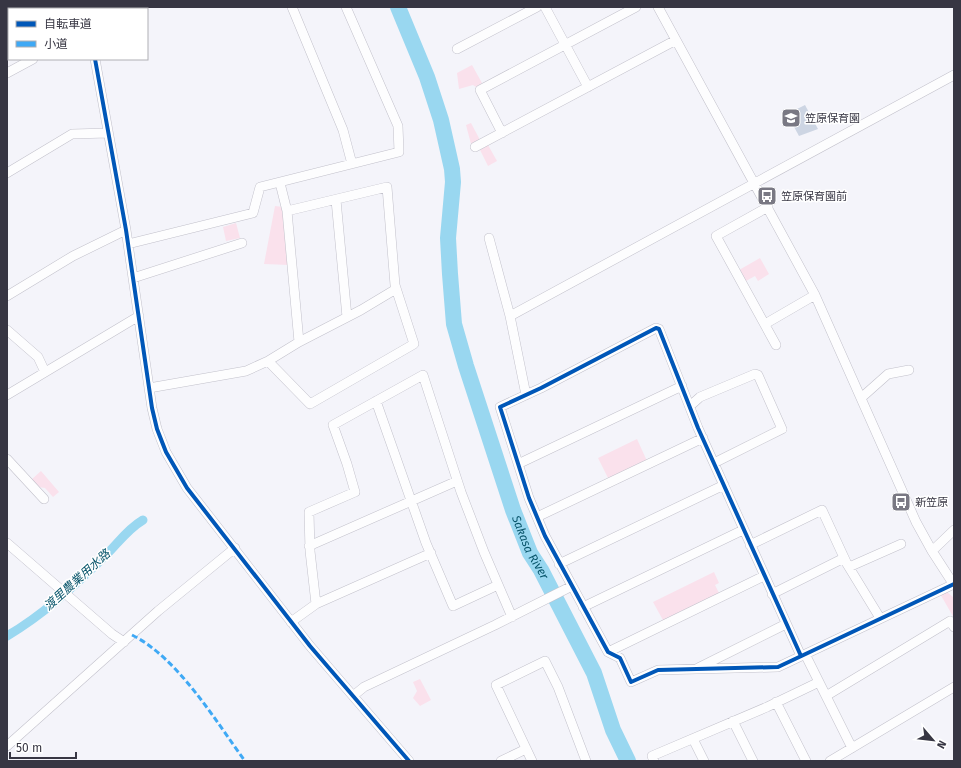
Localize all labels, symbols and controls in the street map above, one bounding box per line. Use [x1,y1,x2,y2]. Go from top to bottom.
legend [8,8,148,60]
text: 自転車道 [44,17,92,31]
text: 小道 [44,37,68,51]
school or university icon: 笠原保育園 [780,107,802,129]
place label: 笠原保育園 [805,112,860,125]
bus stop icon: 笠原保育園前 [756,185,778,207]
place label: 笠原保育園前 [781,190,847,203]
bus stop icon: 新笠原 [890,491,912,513]
place label: 新笠原 [915,496,948,509]
water label: Sakasa River [509,513,552,582]
water label: 渡里農業用水路 [41,546,114,613]
north arrow [913,720,953,760]
scale bar [10,734,76,760]
text: N [934,738,949,751]
text: 50 m [16,741,42,755]

